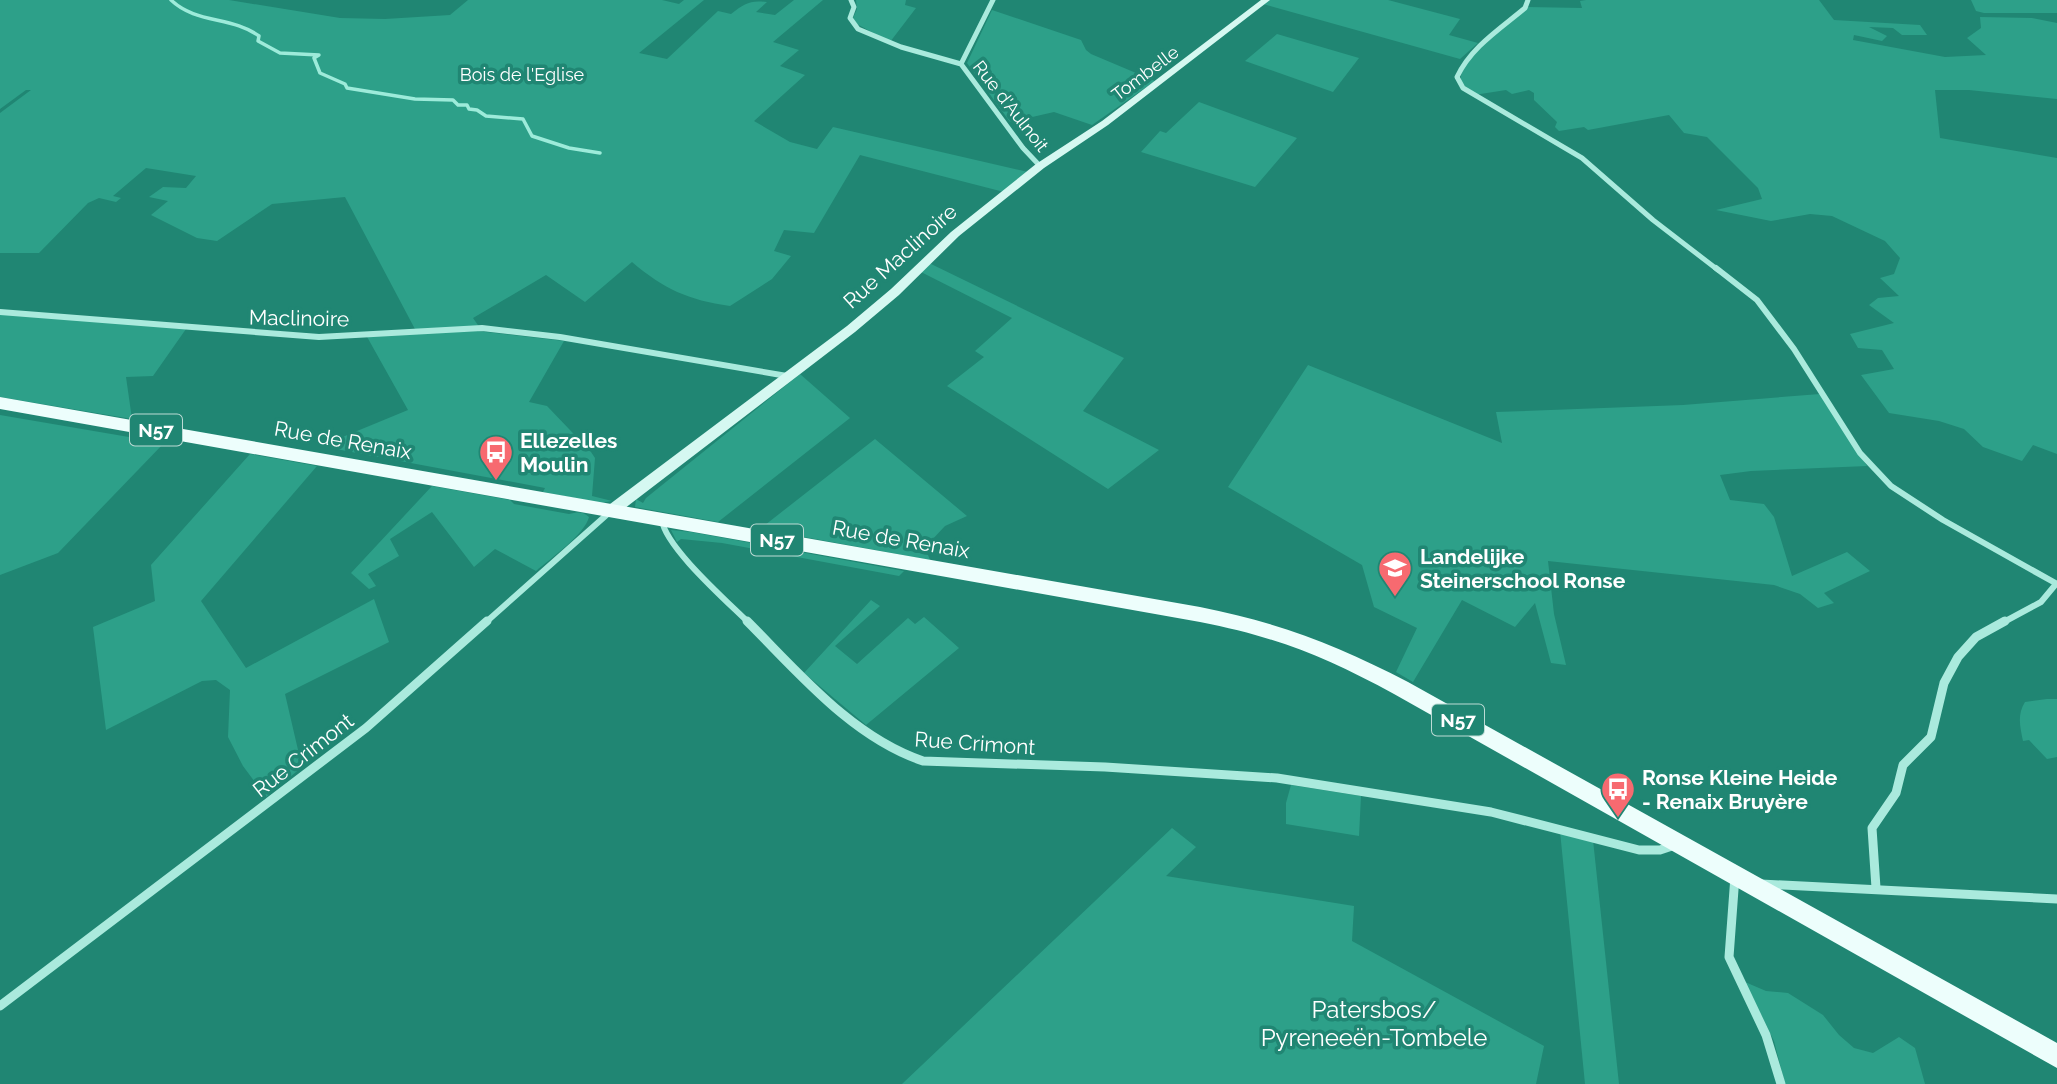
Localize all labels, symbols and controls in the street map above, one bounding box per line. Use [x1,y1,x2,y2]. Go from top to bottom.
street label: Tombelle [1107,41,1183,105]
street label: Rue d'Aulnoit [969,56,1053,156]
park label: Bois de l'Eglise [460,64,585,85]
street label: Rue Maclinoire [838,199,962,313]
street label: Maclinoire [249,305,349,331]
road number: N57 [130,414,182,446]
street label: Rue de Renaix [272,416,414,464]
place label: Ellezelles Moulin [520,428,617,477]
bus stop icon: Ellezelles Moulin [477,433,515,482]
street label: Rue de Renaix [830,515,972,563]
road number: N57 [751,524,803,555]
place label: Landelijke Steinerschool Ronse [1420,544,1626,593]
school or university icon: Landelijke Steinerschool Ronse [1376,549,1414,598]
road number: N57 [1432,705,1484,736]
street label: Rue Crimont [248,708,358,802]
street label: Rue Crimont [914,726,1036,760]
place label: Ronse Kleine Heide - Renaix Bruyère [1642,765,1838,814]
bus stop icon: Ronse Kleine Heide - Renaix Bruyère [1599,770,1637,819]
park label: Patersbos/ Pyreneeën-Tombele [1261,995,1487,1052]

